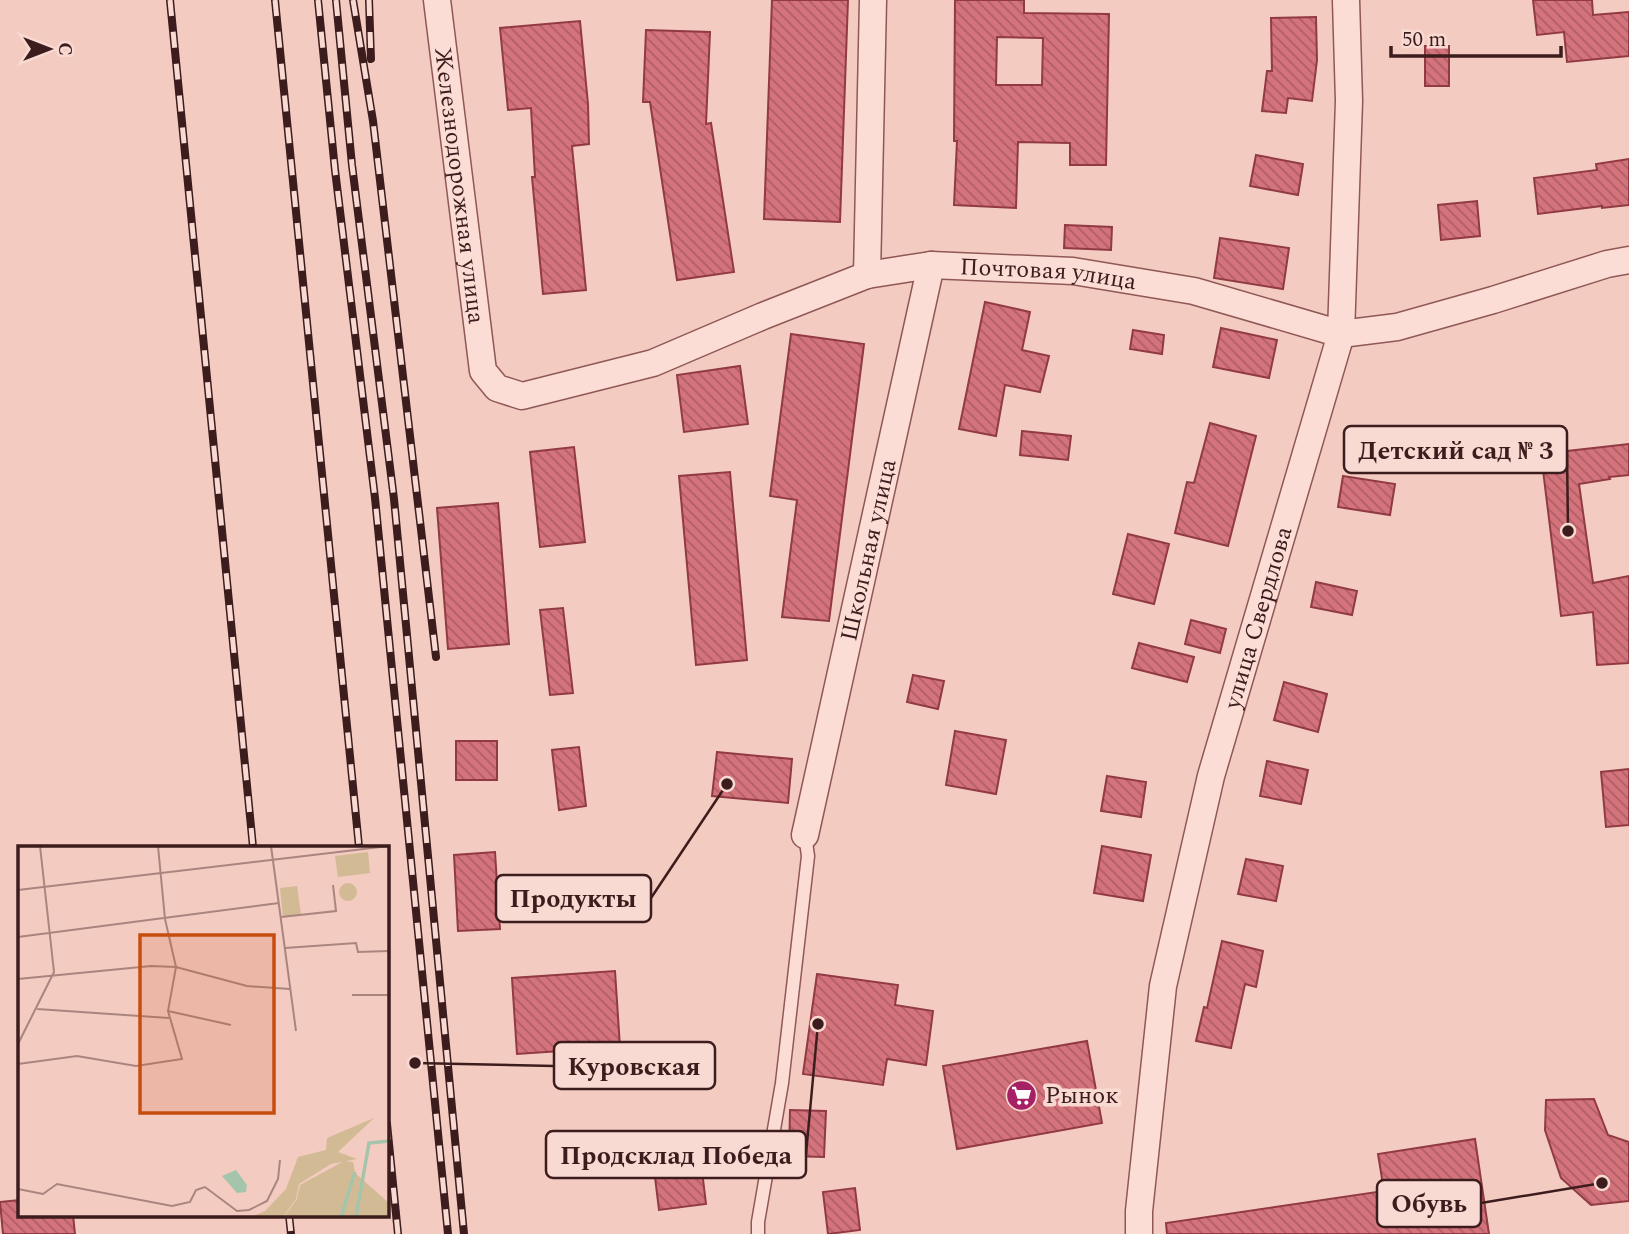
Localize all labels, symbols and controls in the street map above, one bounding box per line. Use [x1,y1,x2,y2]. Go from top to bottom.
north arrow [14,14,84,84]
scale bar [1391,14,1561,58]
text: 50 m [1402,24,1446,56]
text: С [50,42,79,56]
street label: Железнодорожная улица [424,45,494,326]
street label: Почтовая улица [959,249,1139,300]
callout: Детский сад № 3 [1344,426,1567,473]
text: Детский сад № 3 [1358,431,1554,471]
street label: Школьная улица [831,455,907,645]
street label: улица Свердлова [1214,522,1303,714]
inset map [18,846,388,1216]
callout: Продукты [496,875,651,922]
text: Продукты [509,879,637,919]
callout: Куровская [554,1042,715,1089]
text: Куровская [567,1047,701,1087]
supermarket icon: Рынок [1005,1078,1039,1112]
place label: Рынок [1045,1078,1119,1114]
callout: Продсклад Победа [546,1131,806,1178]
text: Продсклад Победа [560,1136,793,1176]
callout: Обувь [1377,1180,1481,1227]
text: Обувь [1391,1184,1467,1224]

